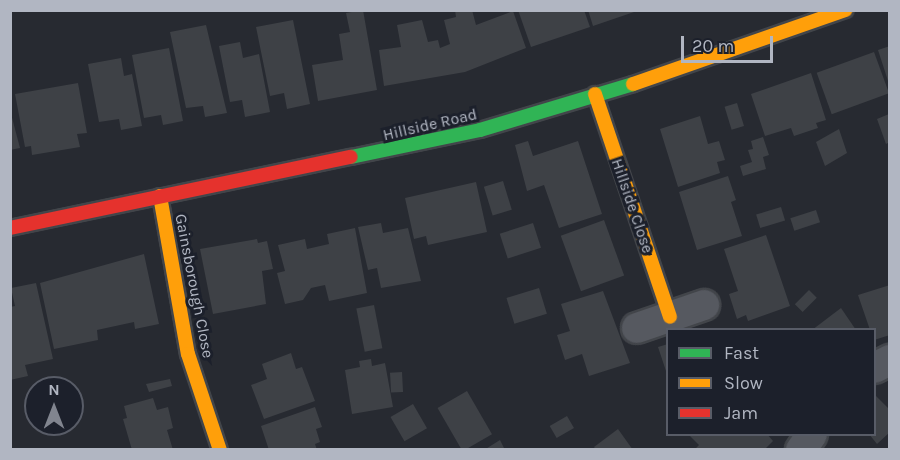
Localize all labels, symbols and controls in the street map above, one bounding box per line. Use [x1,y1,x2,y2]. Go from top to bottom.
scale bar [684,24,776,62]
text: 20 m [692,35,734,57]
street label: Hillside Road [381,105,479,145]
street label: Hillside Close [607,156,657,256]
street label: Gainsborough Close [171,212,217,360]
legend [666,328,876,436]
text: Fast [724,342,759,364]
text: Slow [724,372,763,394]
north arrow [24,376,84,436]
text: N [48,380,60,399]
text: Jam [724,402,758,424]

